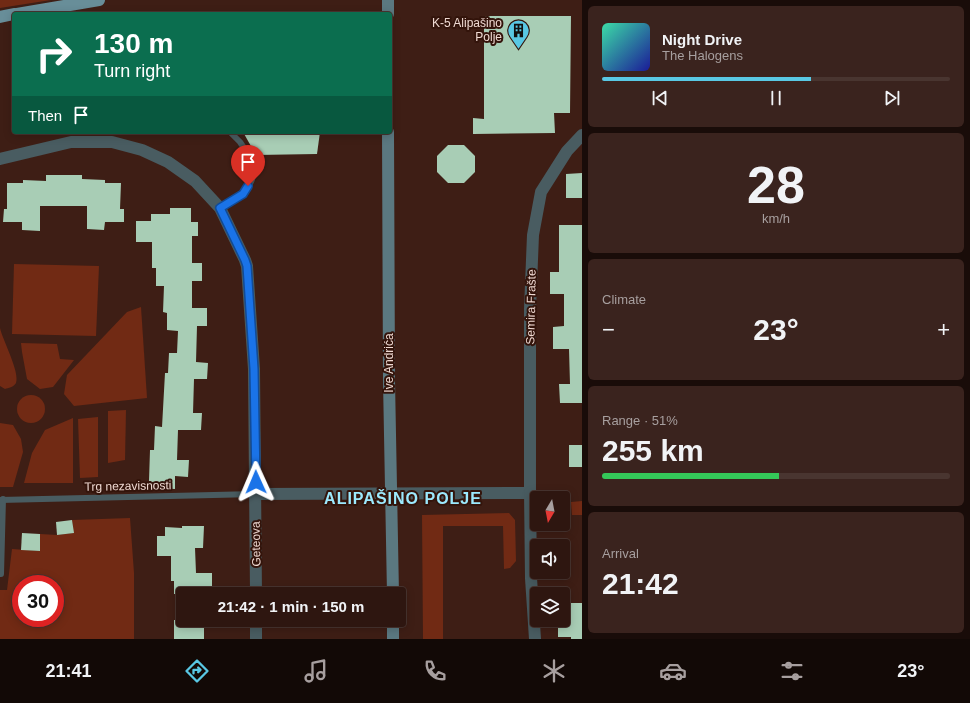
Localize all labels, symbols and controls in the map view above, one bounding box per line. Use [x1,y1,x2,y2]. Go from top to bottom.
place label: K-5 Alipašino Polje [432,16,502,44]
building icon: K-5 Alipašino Polje [505,17,531,50]
icon: right [28,28,80,80]
text: 130 m [94,28,173,59]
text: Night Drive [662,31,742,48]
text: The Halogens [662,48,743,63]
text: Turn right [94,61,170,81]
icon: previous [649,87,671,109]
icon: pause [765,87,787,109]
icon: next [881,87,903,109]
icon: arrive [70,104,92,126]
text: Then [28,107,62,124]
pin [231,145,265,186]
icon: arrive [237,151,259,173]
text: 28 [747,156,805,214]
text: km/h [762,211,790,226]
street label: Semira Frašte [523,269,539,345]
text: Climate [602,292,646,307]
text: 23° [753,313,799,346]
text: − [602,317,615,342]
text: + [937,317,950,342]
street label: Ive Andrića [382,333,396,393]
text: Range · 51% [602,413,678,428]
text: 255 km [602,434,704,467]
position arrow [235,461,277,503]
street label: Trg nezavisnosti [84,478,172,494]
district label: ALIPAŠINO POLJE [324,489,482,507]
north arrow [530,491,570,531]
map controls [530,491,570,627]
street label: Geteova [249,521,263,567]
button: sound [530,539,570,579]
text: Arrival [602,546,639,561]
text: 21:42 [602,567,679,600]
speed limit sign: 30 [12,575,64,627]
button: layers [530,587,570,627]
text: 21:42 · 1 min · 150 m [218,598,364,615]
icon: directions [183,657,211,685]
icon: music [302,657,330,685]
icon: phone [421,657,449,685]
icon: climate [540,657,568,685]
icon: car [659,657,687,685]
icon: filters [778,657,806,685]
text: 21:41 [46,661,92,681]
text: 23° [897,661,924,681]

